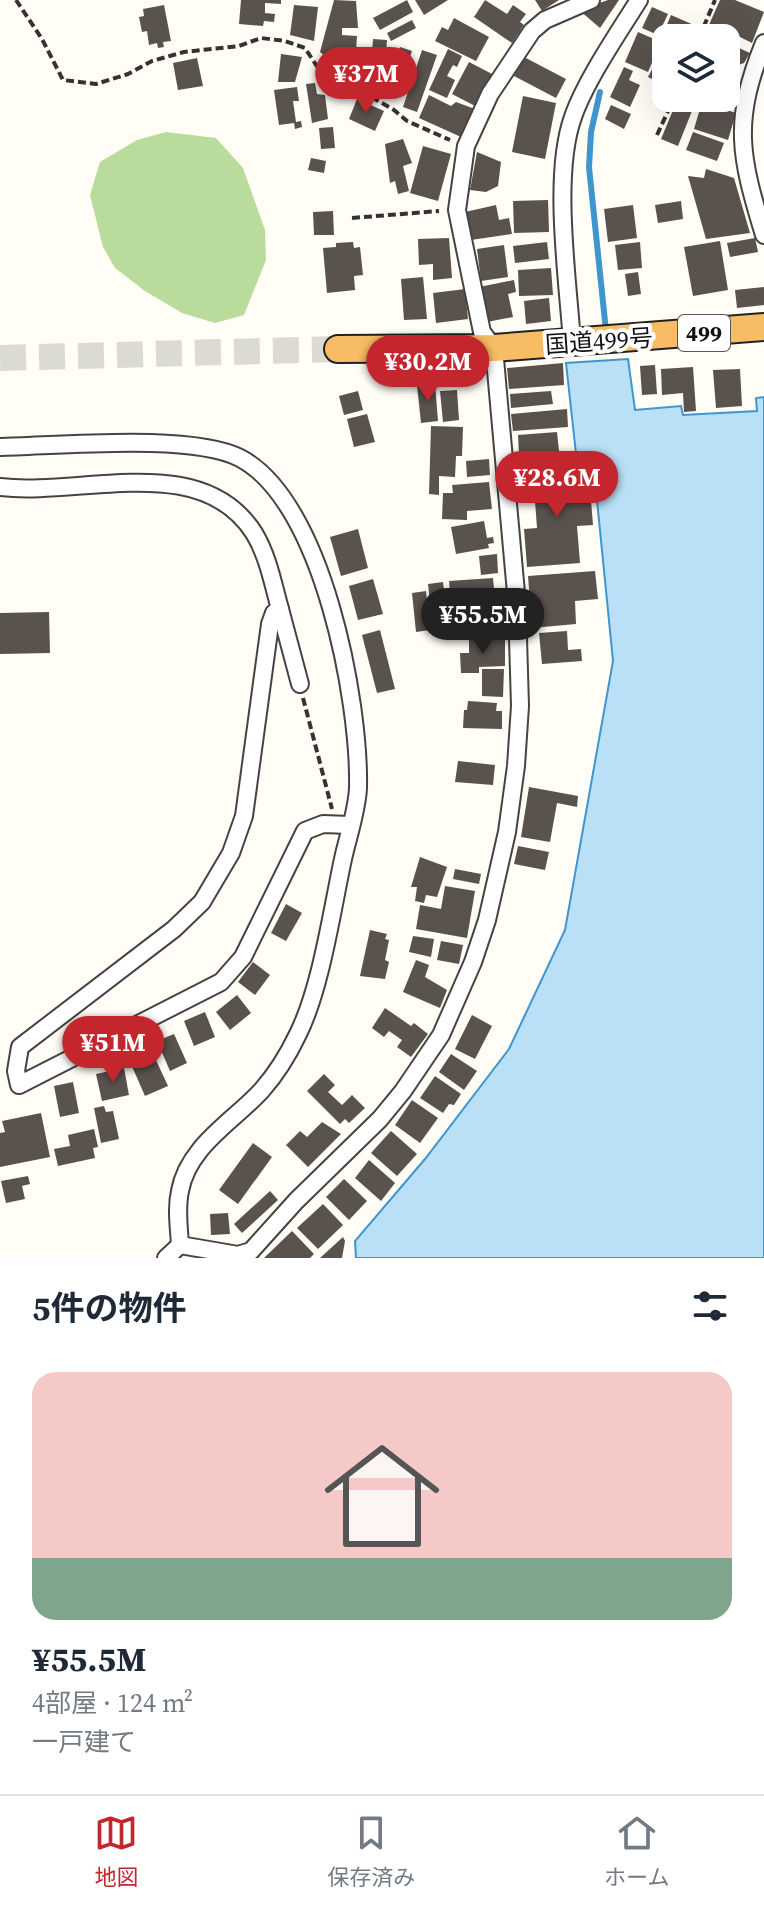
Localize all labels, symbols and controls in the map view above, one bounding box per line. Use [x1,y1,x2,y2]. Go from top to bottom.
map controls [652,24,740,112]
button: layers [652,24,740,112]
pin: ¥37M [319,47,413,115]
text: ¥37M [333,55,399,91]
road number: 499 [678,315,730,351]
street label: 国道499号 [544,321,654,361]
pin: ¥30.2M [363,335,493,403]
text: ¥30.2M [384,343,472,379]
pin: ¥28.6M [492,451,622,519]
text: ¥28.6M [513,459,601,495]
pin: ¥55.5M [418,588,548,656]
text: ¥55.5M [439,596,527,632]
pin: ¥51M [66,1016,160,1084]
text: ¥51M [80,1024,146,1060]
icon: filters [688,1284,732,1328]
text: 5件の物件 [32,1285,186,1331]
icon: home [310,1424,454,1568]
text: ¥55.5M [32,1636,146,1682]
text: 4部屋 · 124 m² [32,1685,193,1721]
text: 一戸建て [32,1724,136,1760]
tab: 地図 [94,1811,138,1892]
tab: 保存済み [327,1811,415,1892]
tab: ホーム [604,1811,670,1892]

